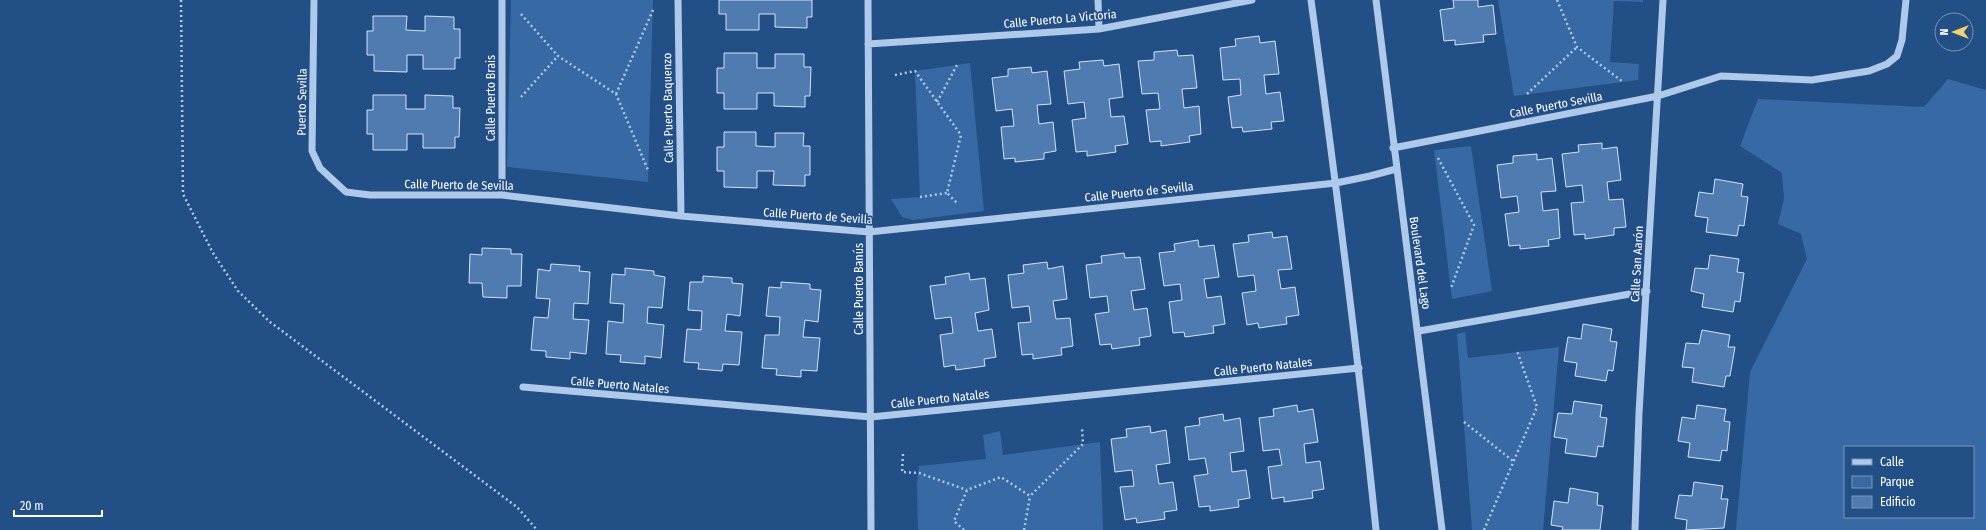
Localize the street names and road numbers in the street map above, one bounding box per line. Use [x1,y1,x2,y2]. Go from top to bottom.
street label: Calle Puerto La Victoria [1003,7,1117,31]
street label: Calle Puerto Baquenzo [660,53,676,163]
street label: Calle Puerto Brais [484,55,498,141]
street label: Puerto Sevilla [294,68,310,136]
street label: Calle Puerto Sevilla [1508,89,1604,121]
street label: Calle Puerto de Sevilla [404,177,514,193]
street label: Calle Puerto de Sevilla [1084,179,1194,205]
street label: Calle Puerto de Sevilla [763,205,873,227]
street label: Boulevard del Lago [1407,216,1433,310]
street label: Calle San Aarón [1628,225,1646,303]
street label: Calle Puerto Banús [852,243,866,335]
street label: Calle Puerto Natales [1213,355,1313,379]
street label: Calle Puerto Natales [570,374,670,396]
street label: Calle Puerto Natales [890,387,990,411]

